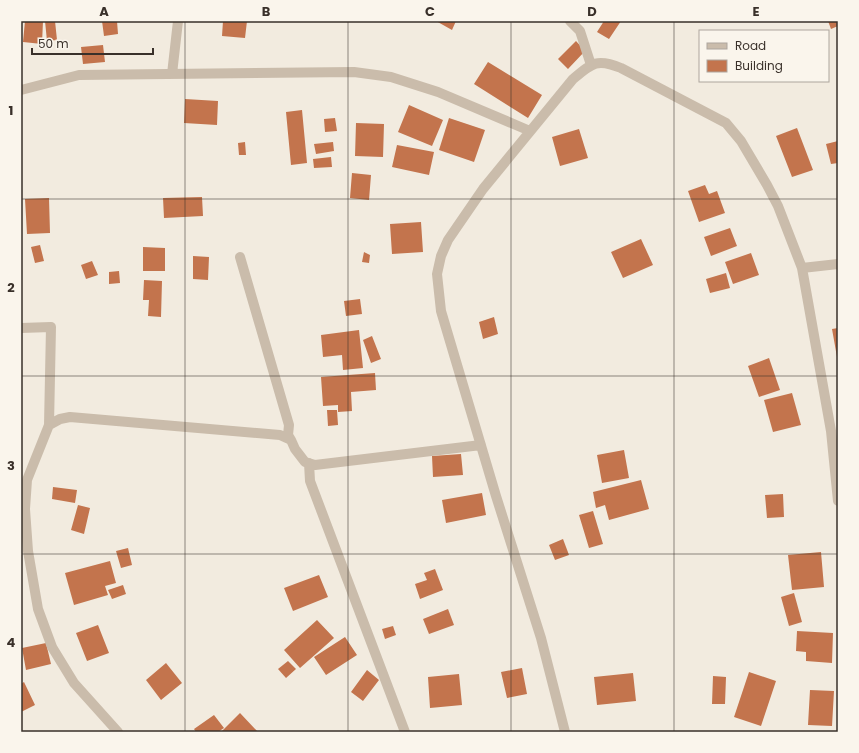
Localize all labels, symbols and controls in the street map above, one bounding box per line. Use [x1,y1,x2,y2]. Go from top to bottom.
text: A [99,2,109,21]
text: B [262,2,271,21]
text: C [425,2,435,21]
text: D [587,2,597,21]
text: E [752,2,760,21]
scale bar [32,30,153,56]
legend [699,30,829,82]
text: 50 m [38,35,69,52]
text: Road [735,37,766,54]
text: Building [735,57,783,74]
text: 1 [9,101,13,120]
text: 2 [7,278,15,297]
text: 3 [7,456,15,475]
text: 4 [7,633,16,652]

